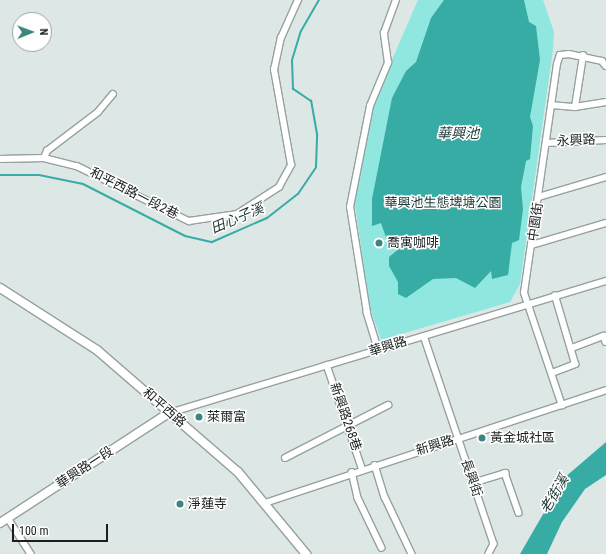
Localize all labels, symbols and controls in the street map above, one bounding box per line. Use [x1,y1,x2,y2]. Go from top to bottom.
north arrow [12,12,52,52]
text: N [37,28,50,35]
water label: 華興池 [437,125,479,141]
street label: 永興路 [556,132,596,150]
street label: 和平西路一段2巷 [87,165,181,223]
park label: 華興池生態埤塘公園 [385,195,501,211]
water label: 田心子溪 [208,199,266,237]
street label: 中園街 [526,202,546,242]
place label: 喬寓咖啡 [387,235,439,251]
marker: 喬寓咖啡 [374,238,384,248]
street label: 華興路 [367,334,409,360]
street label: 新興路268巷 [326,381,364,453]
street label: 和平西路 [139,385,189,431]
place label: 萊爾富 [207,409,246,425]
marker: 萊爾富 [194,412,204,422]
place label: 黃金城社區 [490,430,555,446]
street label: 新興路 [414,433,456,459]
marker: 黃金城社區 [477,433,487,443]
street label: 華興路一段 [53,444,117,492]
street label: 長興街 [457,457,485,499]
water label: 老街溪 [536,472,572,516]
place label: 淨蓮寺 [188,496,227,512]
marker: 淨蓮寺 [175,499,185,509]
scale bar [14,516,110,542]
text: 100 m [19,524,49,538]

